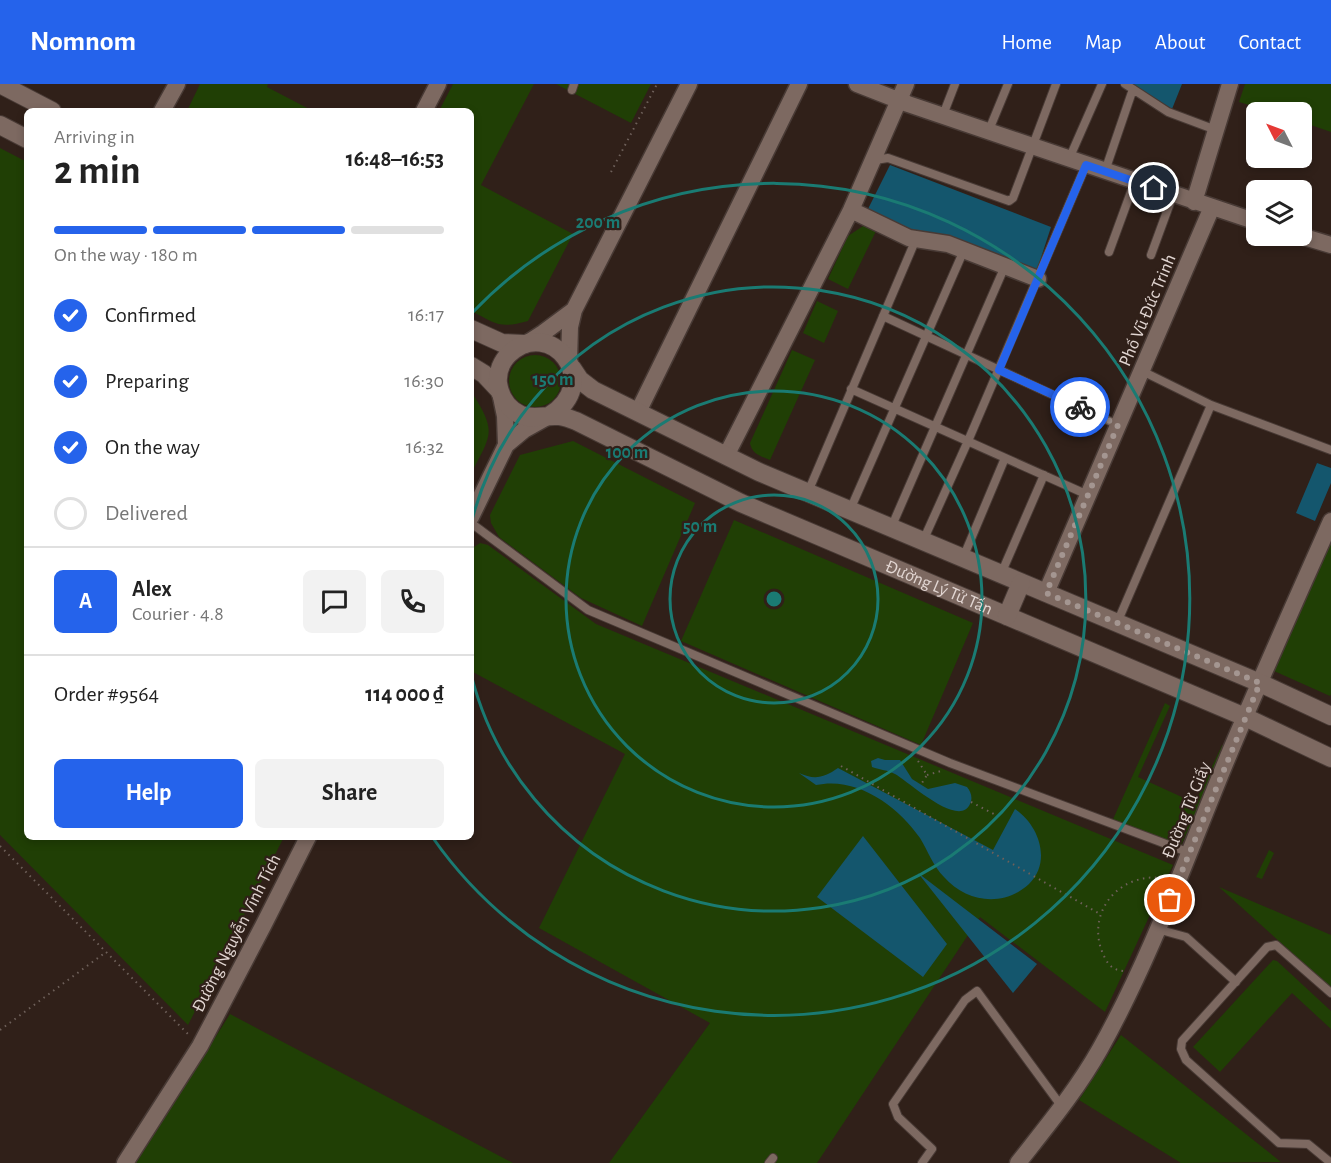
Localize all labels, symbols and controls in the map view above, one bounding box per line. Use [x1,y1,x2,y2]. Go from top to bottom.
text: Nomnom [30,28,136,56]
text: Home [1001,32,1052,53]
text: Map [1085,32,1122,53]
text: About [1155,32,1205,53]
text: Contact [1238,32,1301,53]
north arrow [1246,102,1312,168]
map controls [1246,102,1312,246]
text: Arriving in [54,127,135,147]
text: 16:48–16:53 [346,148,444,170]
text: 2 min [54,152,141,191]
pin [1128,162,1179,213]
icon: home [1137,171,1170,204]
button: layers [1246,180,1312,246]
text: 200 m [576,214,620,232]
text: On the way · 180 m [54,245,198,265]
street label: Phố Vũ Đức Trinh [1115,251,1180,369]
icon: check [54,299,87,332]
text: Confirmed [105,304,196,326]
text: 16:17 [408,305,444,325]
icon: check [54,365,87,398]
text: Preparing [105,370,189,392]
text: 16:30 [404,371,444,391]
text: 150 m [533,371,573,389]
courier [1050,377,1110,437]
icon: bike [1064,391,1097,424]
icon: check [54,431,87,464]
text: On the way [105,436,200,458]
text: 16:32 [406,437,444,457]
text: 100 m [606,444,648,462]
text: Delivered [105,502,188,524]
text: 50 m [683,518,717,536]
street label: Đường Lý Tử Tấn [882,557,995,619]
button: chat [303,570,366,633]
button: phone [381,570,444,633]
text: Alex [132,578,172,600]
centre of rings [764,589,784,609]
text: A [79,590,92,612]
text: Courier · 4.8 [132,604,224,624]
text: Order #9564 [54,683,159,705]
text: 114 000 ₫ [365,683,444,705]
button: Help [54,759,243,828]
button: Share [255,759,444,828]
street label: Đường Từ Giấy [1158,759,1215,861]
street label: Đường Nguyễn Vĩnh Tích [187,851,285,1015]
pin [1144,874,1195,925]
icon: bag [1153,883,1186,916]

